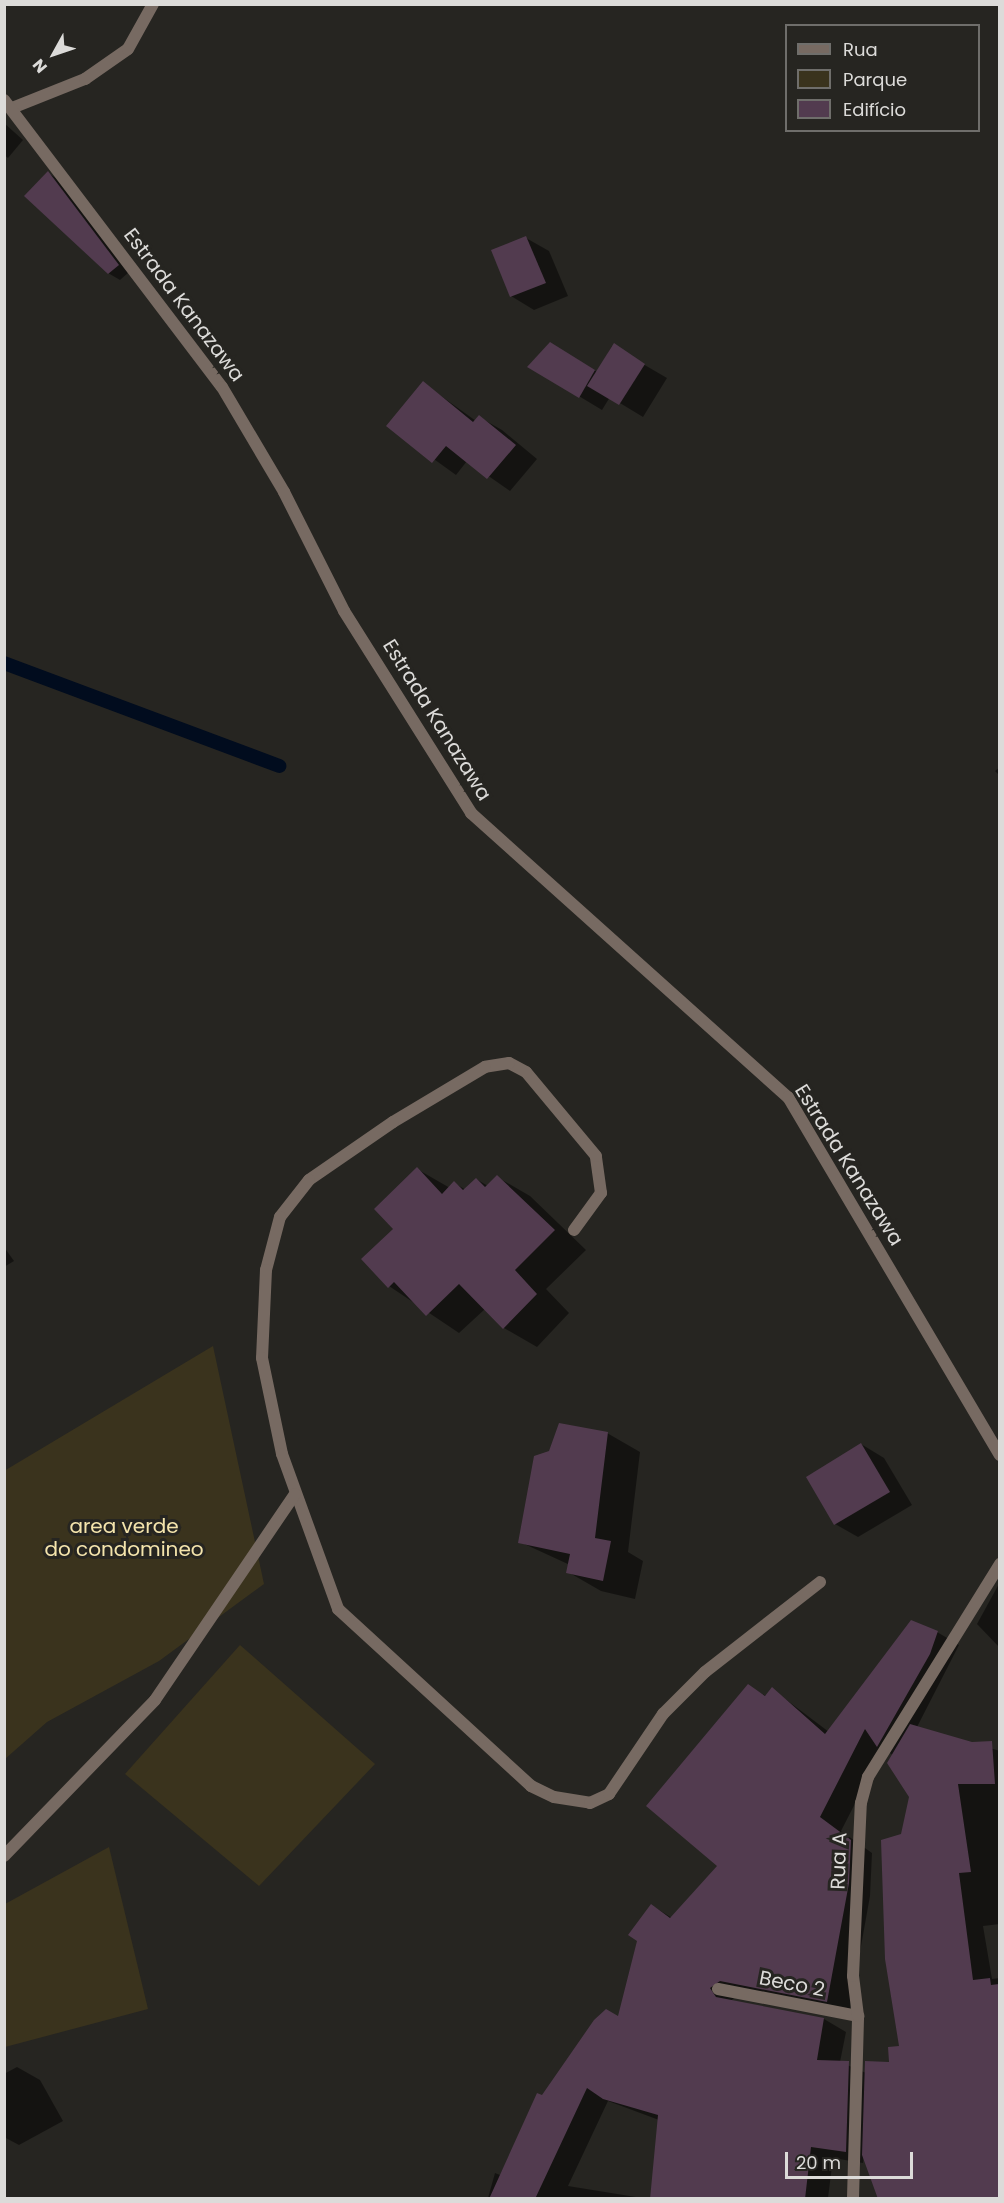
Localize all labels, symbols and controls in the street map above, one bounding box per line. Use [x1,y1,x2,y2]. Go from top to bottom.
north arrow [24,24,84,84]
legend [785,24,980,132]
text: Rua [843,37,878,62]
text: N [27,54,53,78]
text: Parque [843,67,907,92]
text: Edifício [843,97,906,122]
street label: Estrada Kanazawa [119,224,249,386]
street label: Estrada Kanazawa [378,635,496,805]
street label: Estrada Kanazawa [790,1080,908,1250]
park label: area verde do condomineo [44,1515,204,1562]
street label: Rua A [826,1832,852,1890]
street label: Beco 2 [757,1966,827,2002]
scale bar [788,2140,916,2178]
text: 20 m [796,2150,841,2175]

